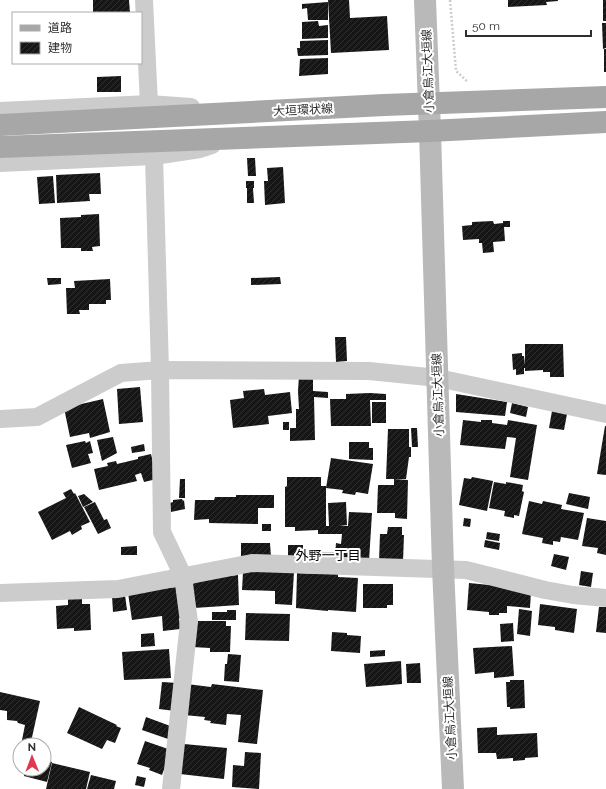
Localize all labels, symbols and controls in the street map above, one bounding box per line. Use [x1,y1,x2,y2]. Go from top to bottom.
legend [12,12,142,64]
scale bar [466,12,591,38]
text: 50 m [472,19,500,33]
text: 道路 [48,21,72,35]
street label: 小倉烏江大垣線 [420,29,436,113]
text: 建物 [48,41,72,55]
street label: 大垣環状線 [273,101,333,119]
street label: 小倉烏江大垣線 [430,353,446,437]
district label: 外野一丁目 [295,548,361,563]
street label: 小倉烏江大垣線 [441,676,459,760]
north arrow [12,737,52,777]
text: N [28,741,36,754]

